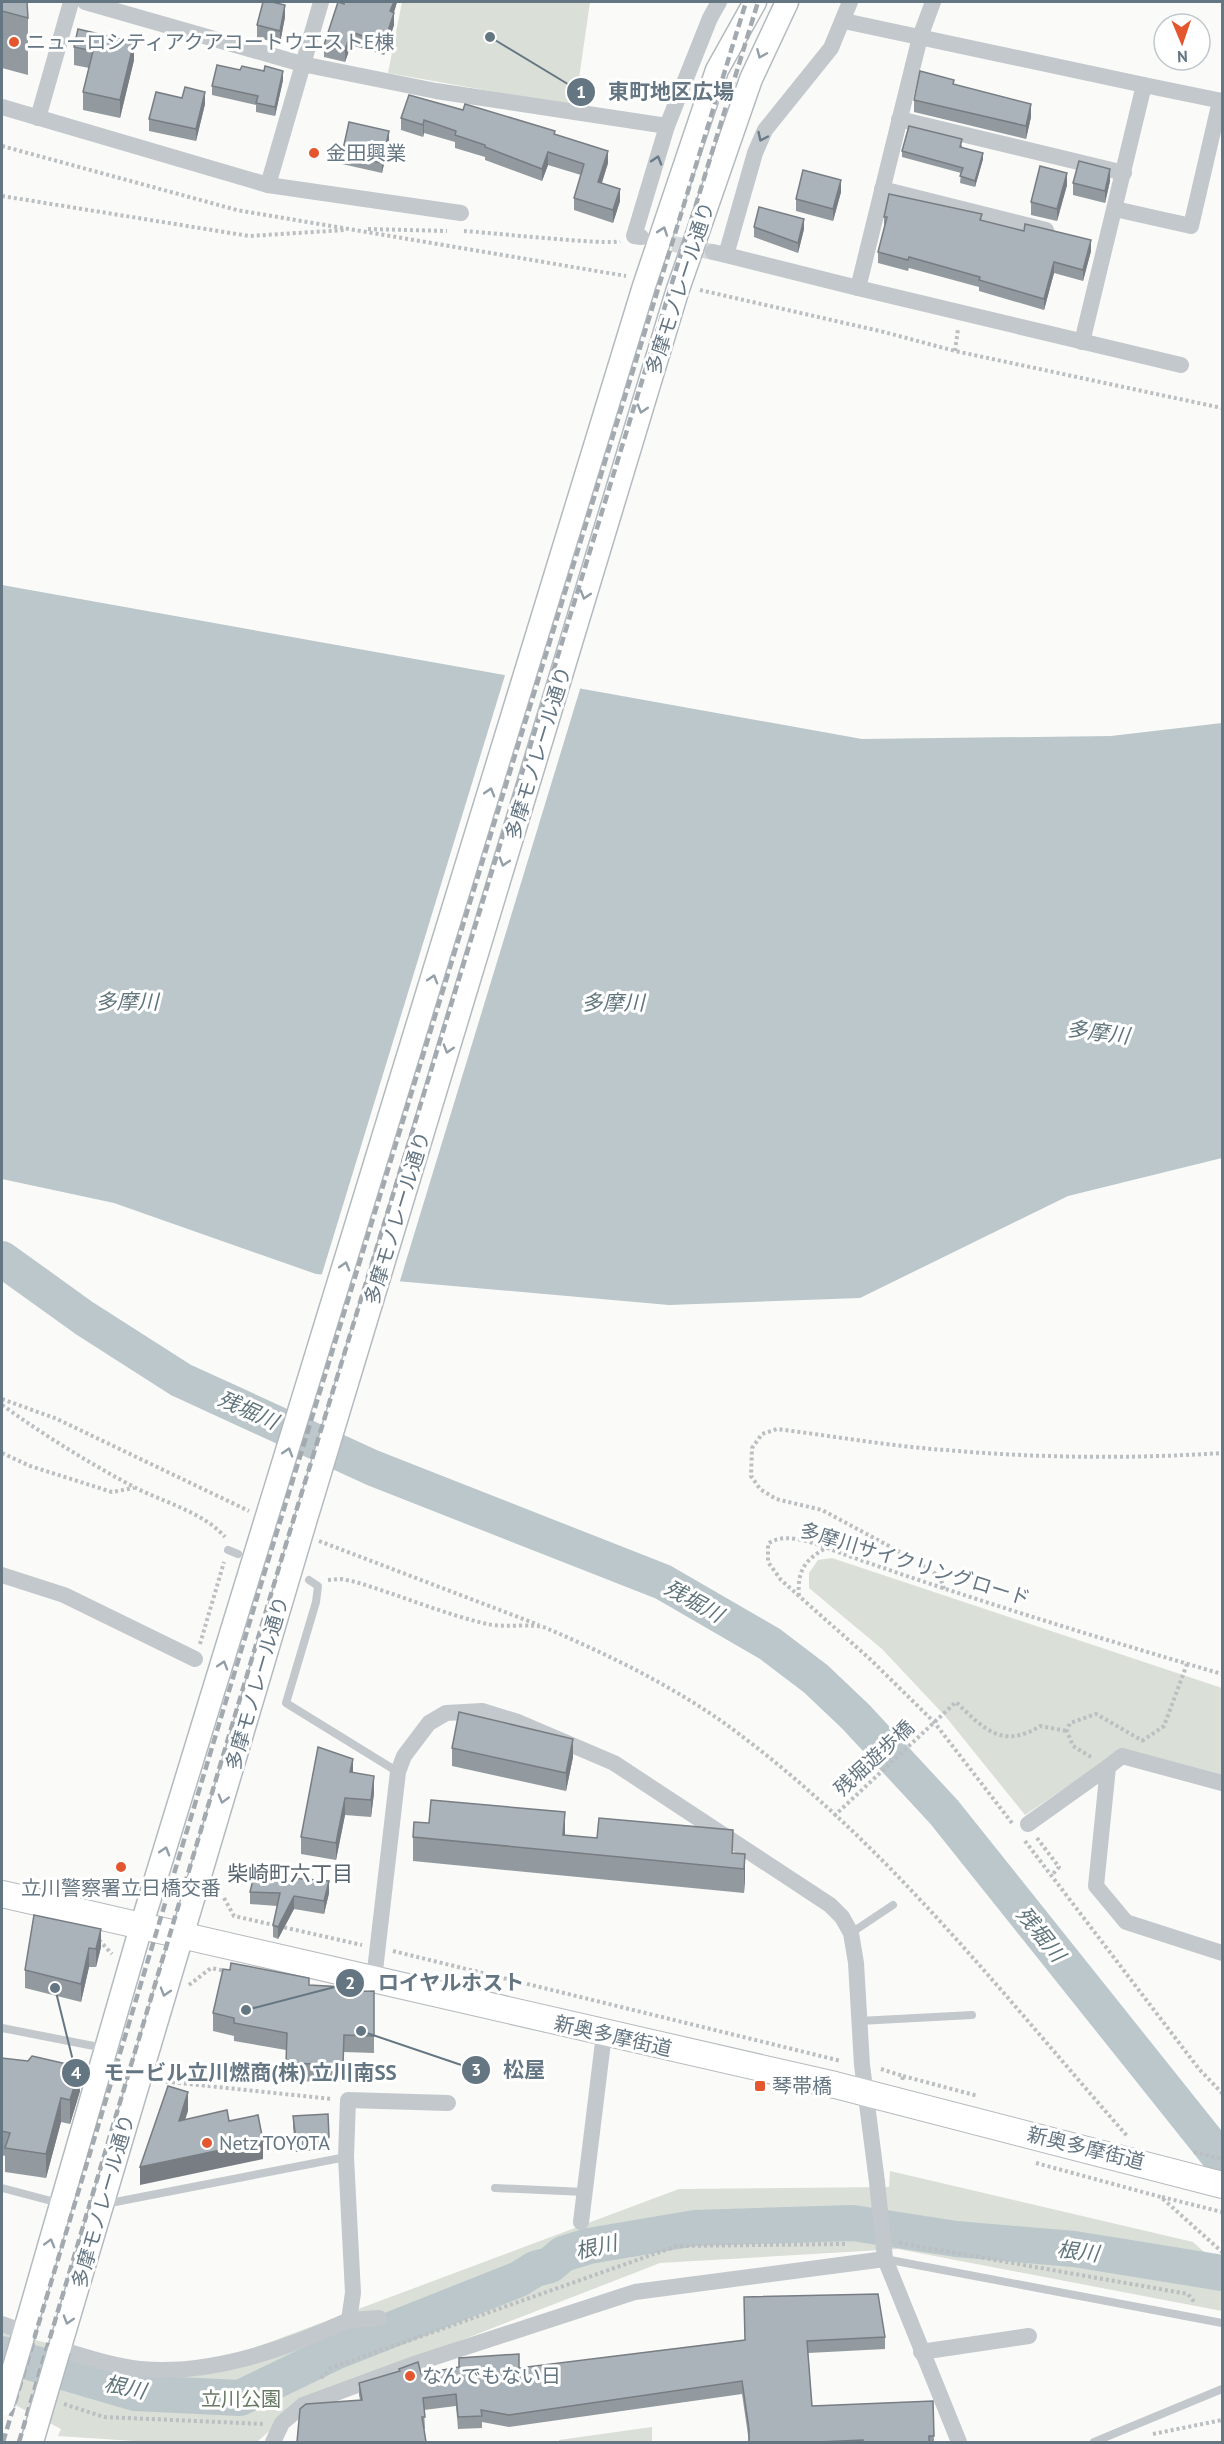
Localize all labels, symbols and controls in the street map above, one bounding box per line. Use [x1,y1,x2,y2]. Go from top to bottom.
north arrow [1152,12,1212,72]
place label: ニューロシティアクアコートウエストE棟 [26,29,395,55]
marker: ニューロシティアクアコートウエストE棟 [7,35,21,49]
text: N [1177,47,1188,67]
one-way arrow [757,48,769,59]
callout: 東町地区広場 [566,72,746,111]
text: 東町地区広場 [608,78,734,105]
text: 1 [576,80,586,103]
one-way arrow [758,131,770,142]
place label: 金田興業 [326,140,406,166]
marker: 金田興業 [307,146,321,160]
one-way arrow [650,155,662,166]
street label: 多摩モノレール通り [640,198,720,378]
one-way arrow [655,226,668,237]
one-way arrow [637,403,649,414]
one-way arrow [580,589,592,600]
street label: 多摩モノレール通り [499,663,577,843]
one-way arrow [483,787,495,798]
one-way arrow [499,857,511,867]
one-way arrow [426,974,438,985]
water label: 多摩川 [96,988,160,1015]
water label: 多摩川 [582,989,646,1016]
water label: 多摩川 [1065,1015,1133,1049]
one-way arrow [443,1043,455,1054]
street label: 多摩モノレール通り [358,1128,436,1308]
one-way arrow [338,1261,350,1272]
water label: 残堀川 [214,1385,284,1436]
one-way arrow [281,1447,293,1458]
street label: 多摩川サイクリングロード [797,1517,1033,1611]
water label: 残堀川 [660,1574,730,1629]
street label: 多摩モノレール通り [220,1593,294,1773]
one-way arrow [216,1660,228,1670]
street label: 残堀遊歩橋 [829,1714,919,1802]
one-way arrow [218,1793,230,1804]
one-way arrow [158,1846,170,1857]
marker: 立川警察署立日橋交番 [114,1860,128,1874]
district label: 柴崎町六丁目 [227,1860,353,1887]
place label: 立川警察署立日橋交番 [21,1875,221,1901]
water label: 残堀川 [1011,1901,1073,1969]
callout: ロイヤルホスト [335,1963,536,2002]
text: ロイヤルホスト [378,1969,524,1996]
text: 2 [345,1971,355,1994]
one-way arrow [160,1986,172,1997]
street label: 新奥多摩街道 [552,2010,674,2062]
callout: 松屋 [461,2050,557,2089]
callout: モービル立川燃商(株) 立川南SS [61,2053,408,2092]
text: 松屋 [503,2056,545,2083]
text: 3 [471,2058,481,2081]
text: モービル立川燃商(株) 立川南SS [103,2059,397,2086]
text: 4 [71,2061,81,2084]
place label: 琴帯橋 [772,2073,832,2099]
marker: 琴帯橋 [753,2079,767,2093]
street label: 多摩モノレール通り [66,2111,140,2291]
street label: 新奥多摩街道 [1025,2121,1147,2175]
place label: Netz TOYOTA [219,2130,330,2156]
marker: Netz TOYOTA [200,2136,214,2150]
water label: 根川 [573,2229,621,2265]
water label: 根川 [1056,2235,1102,2267]
one-way arrow [43,2238,55,2249]
one-way arrow [63,2314,75,2325]
place label: なんでもない日 [422,2363,561,2389]
water label: 根川 [102,2369,150,2405]
marker: なんでもない日 [403,2369,417,2383]
park label: 立川公園 [201,2386,281,2412]

